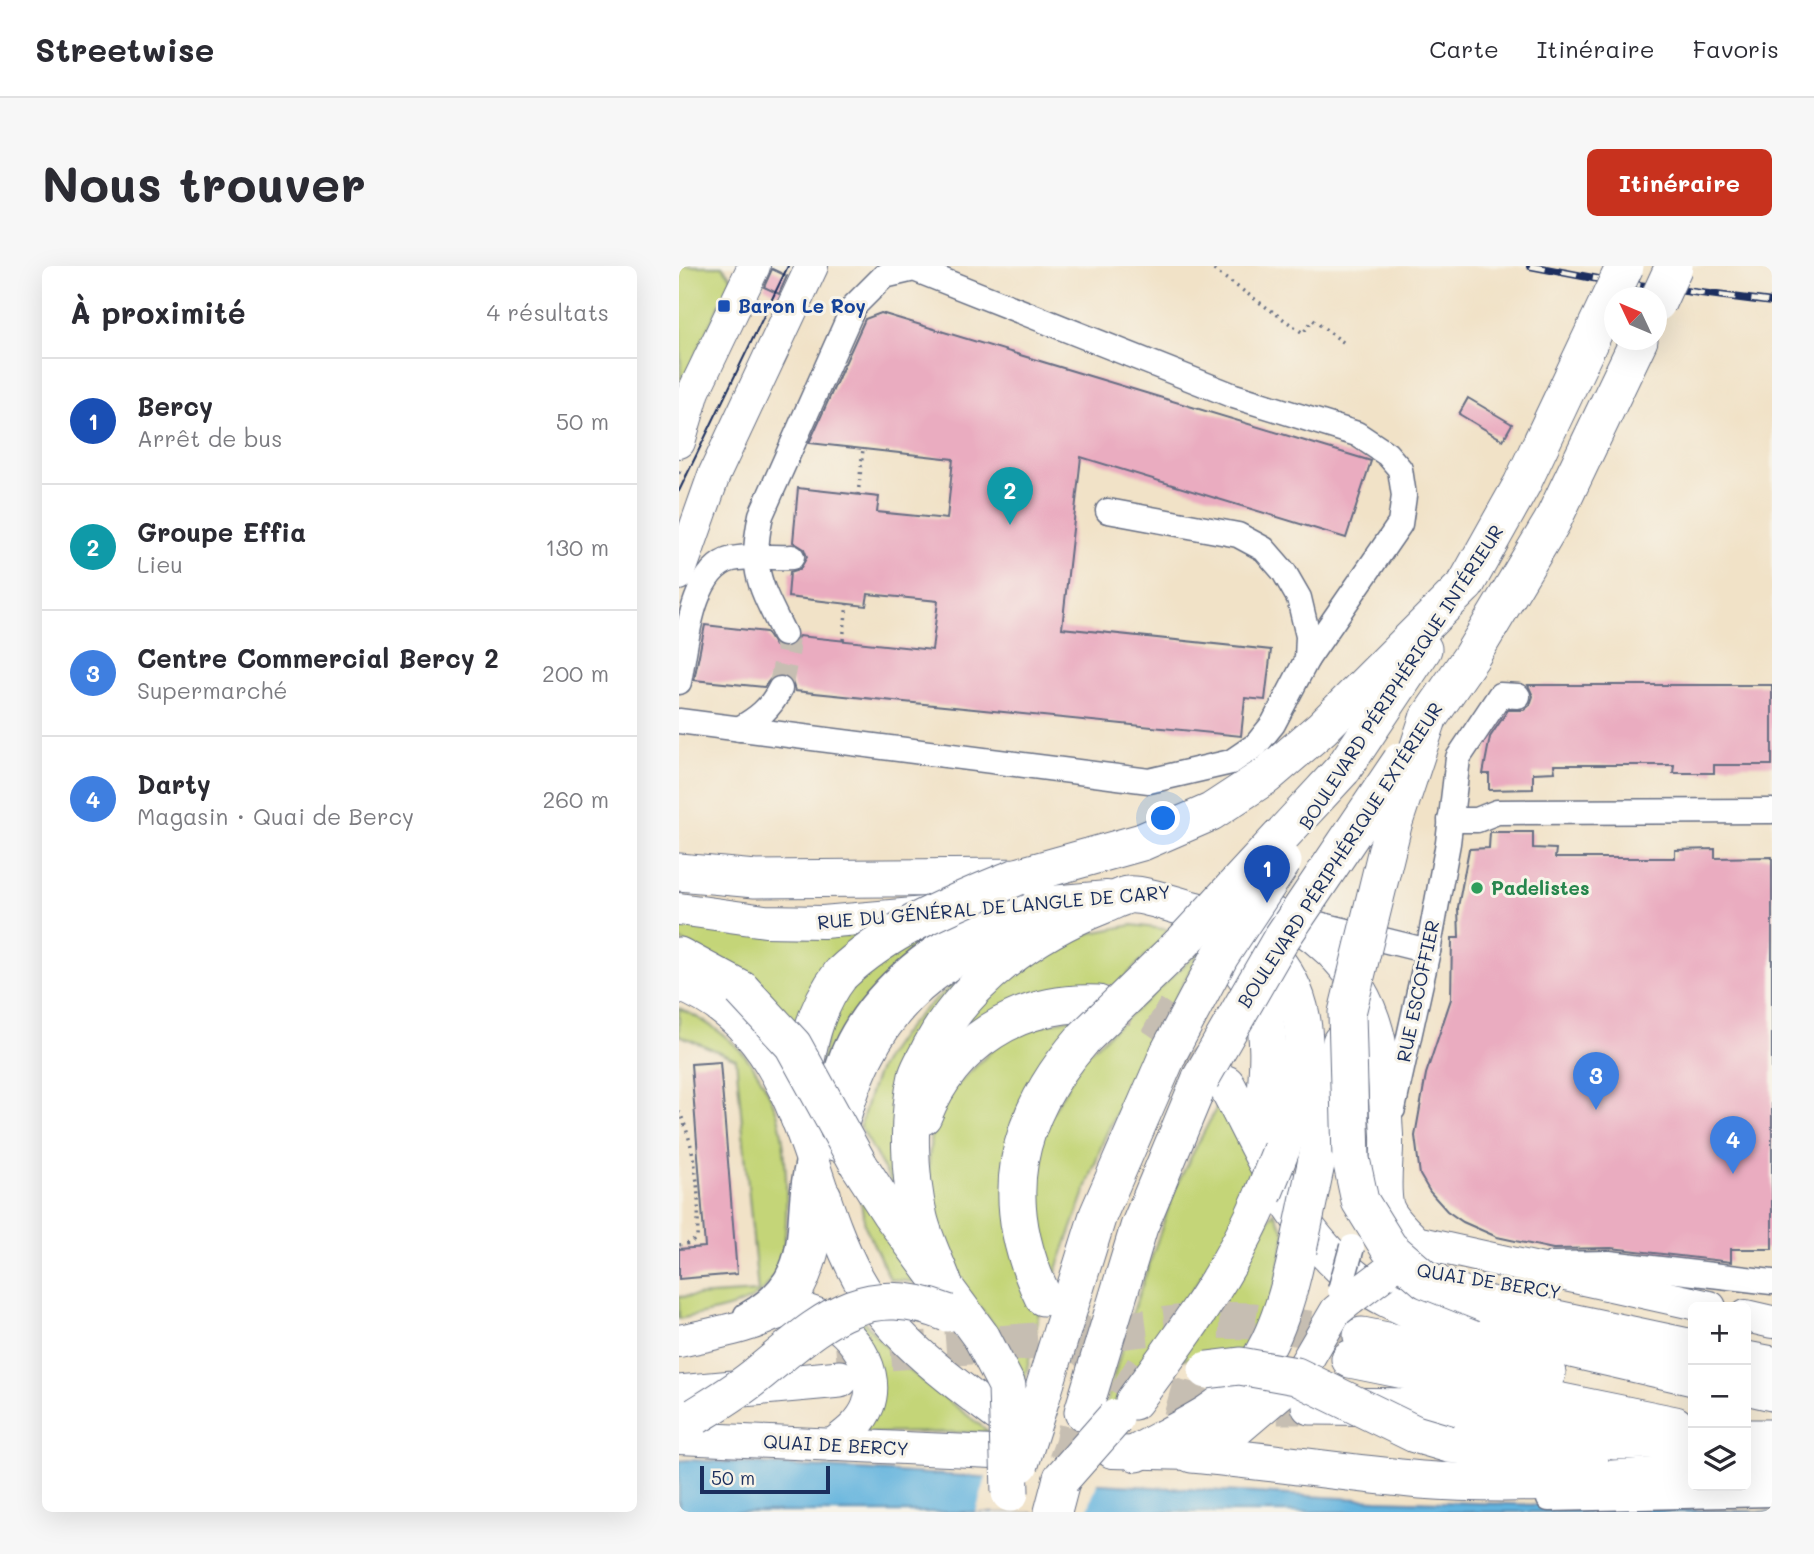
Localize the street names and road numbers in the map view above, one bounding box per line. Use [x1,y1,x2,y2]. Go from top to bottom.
street label: BOULEVARD PÉRIPHÉRIQUE INTÉRIEUR [1293,520,1509,834]
street label: BOULEVARD PÉRIPHÉRIQUE EXTÉRIEUR [1231,697,1448,1012]
street label: RUE DU GÉNÉRAL DE LANGLE DE CARY [816,879,1172,934]
street label: RUE ESCOFFIER [1390,918,1445,1064]
street label: QUAI DE BERCY [1415,1257,1563,1304]
street label: QUAI DE BERCY [762,1428,910,1461]

